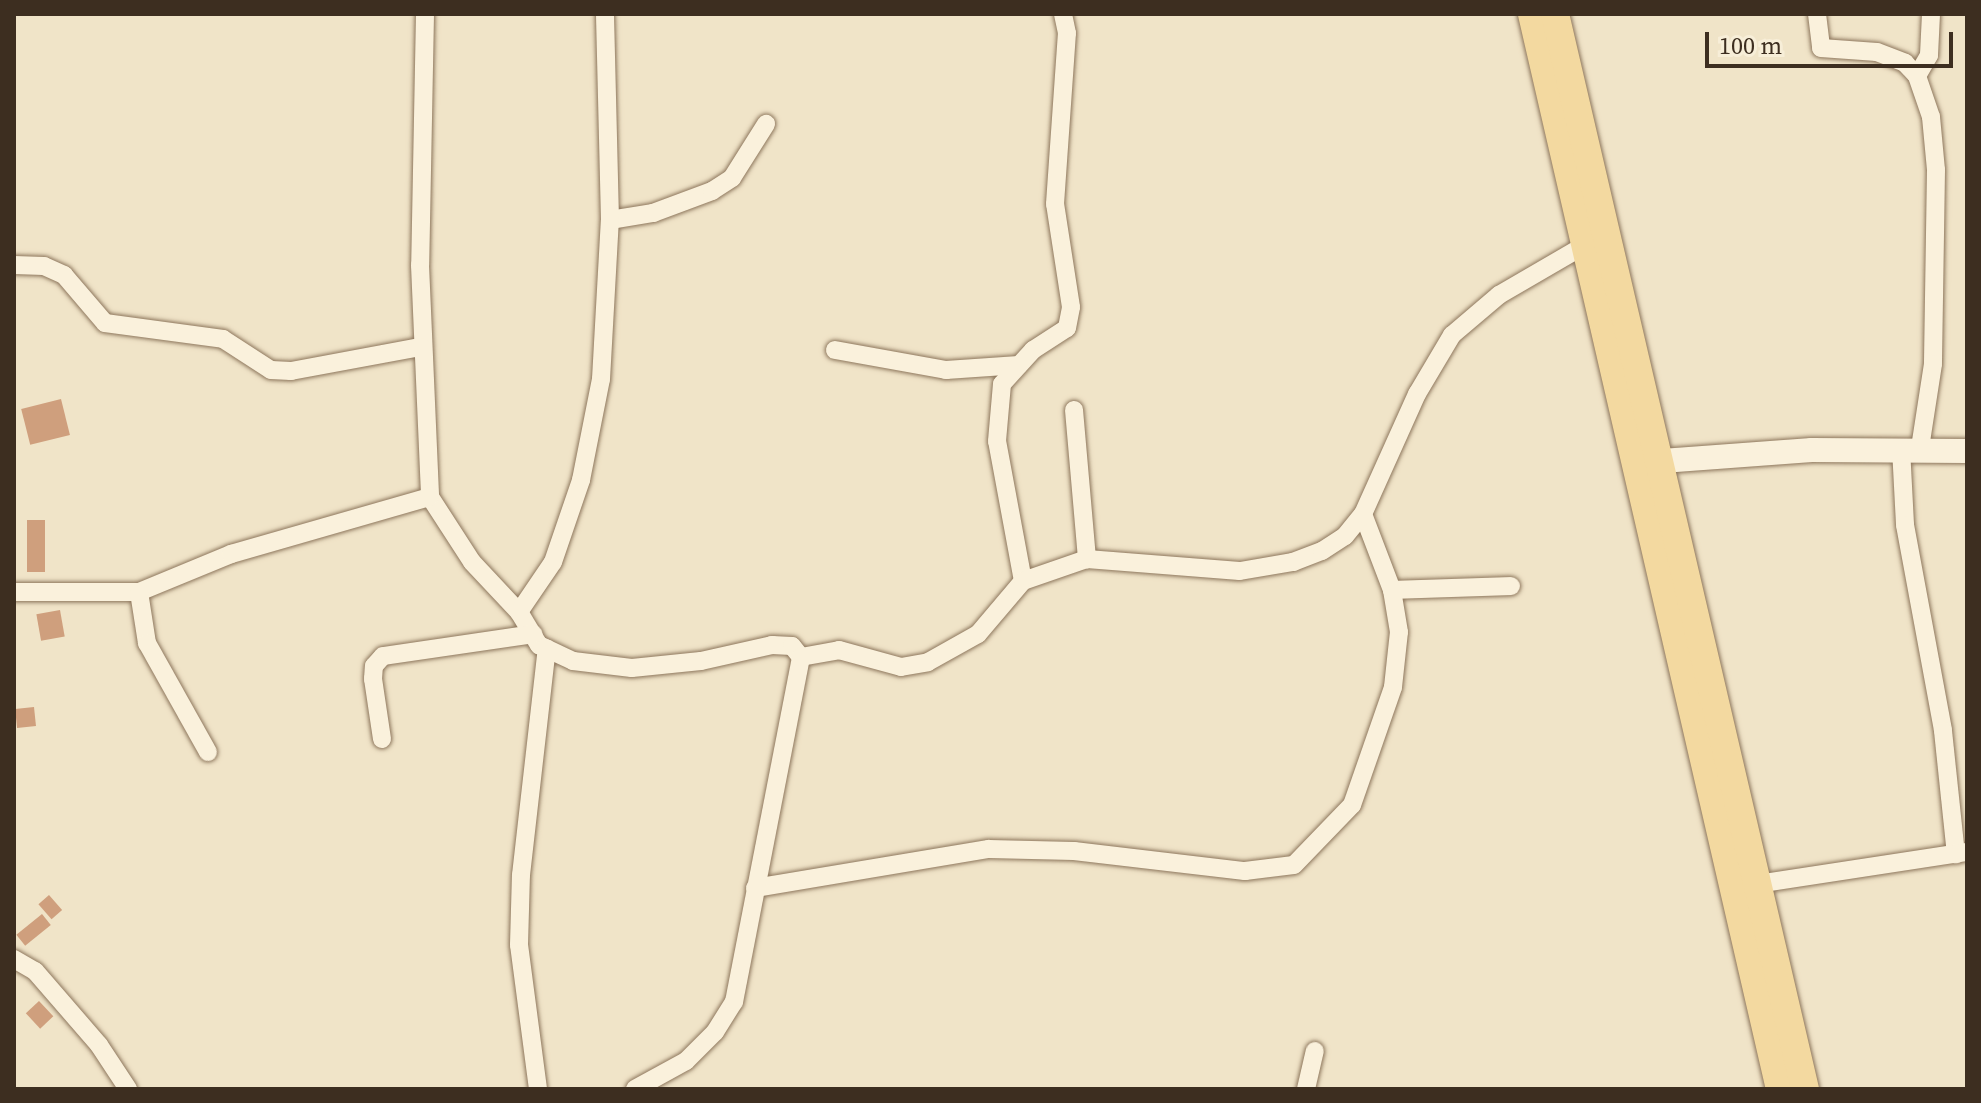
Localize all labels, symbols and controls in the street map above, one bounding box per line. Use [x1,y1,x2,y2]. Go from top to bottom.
scale bar [1709,16,1957,66]
text: 100 m [1719,29,1782,62]

